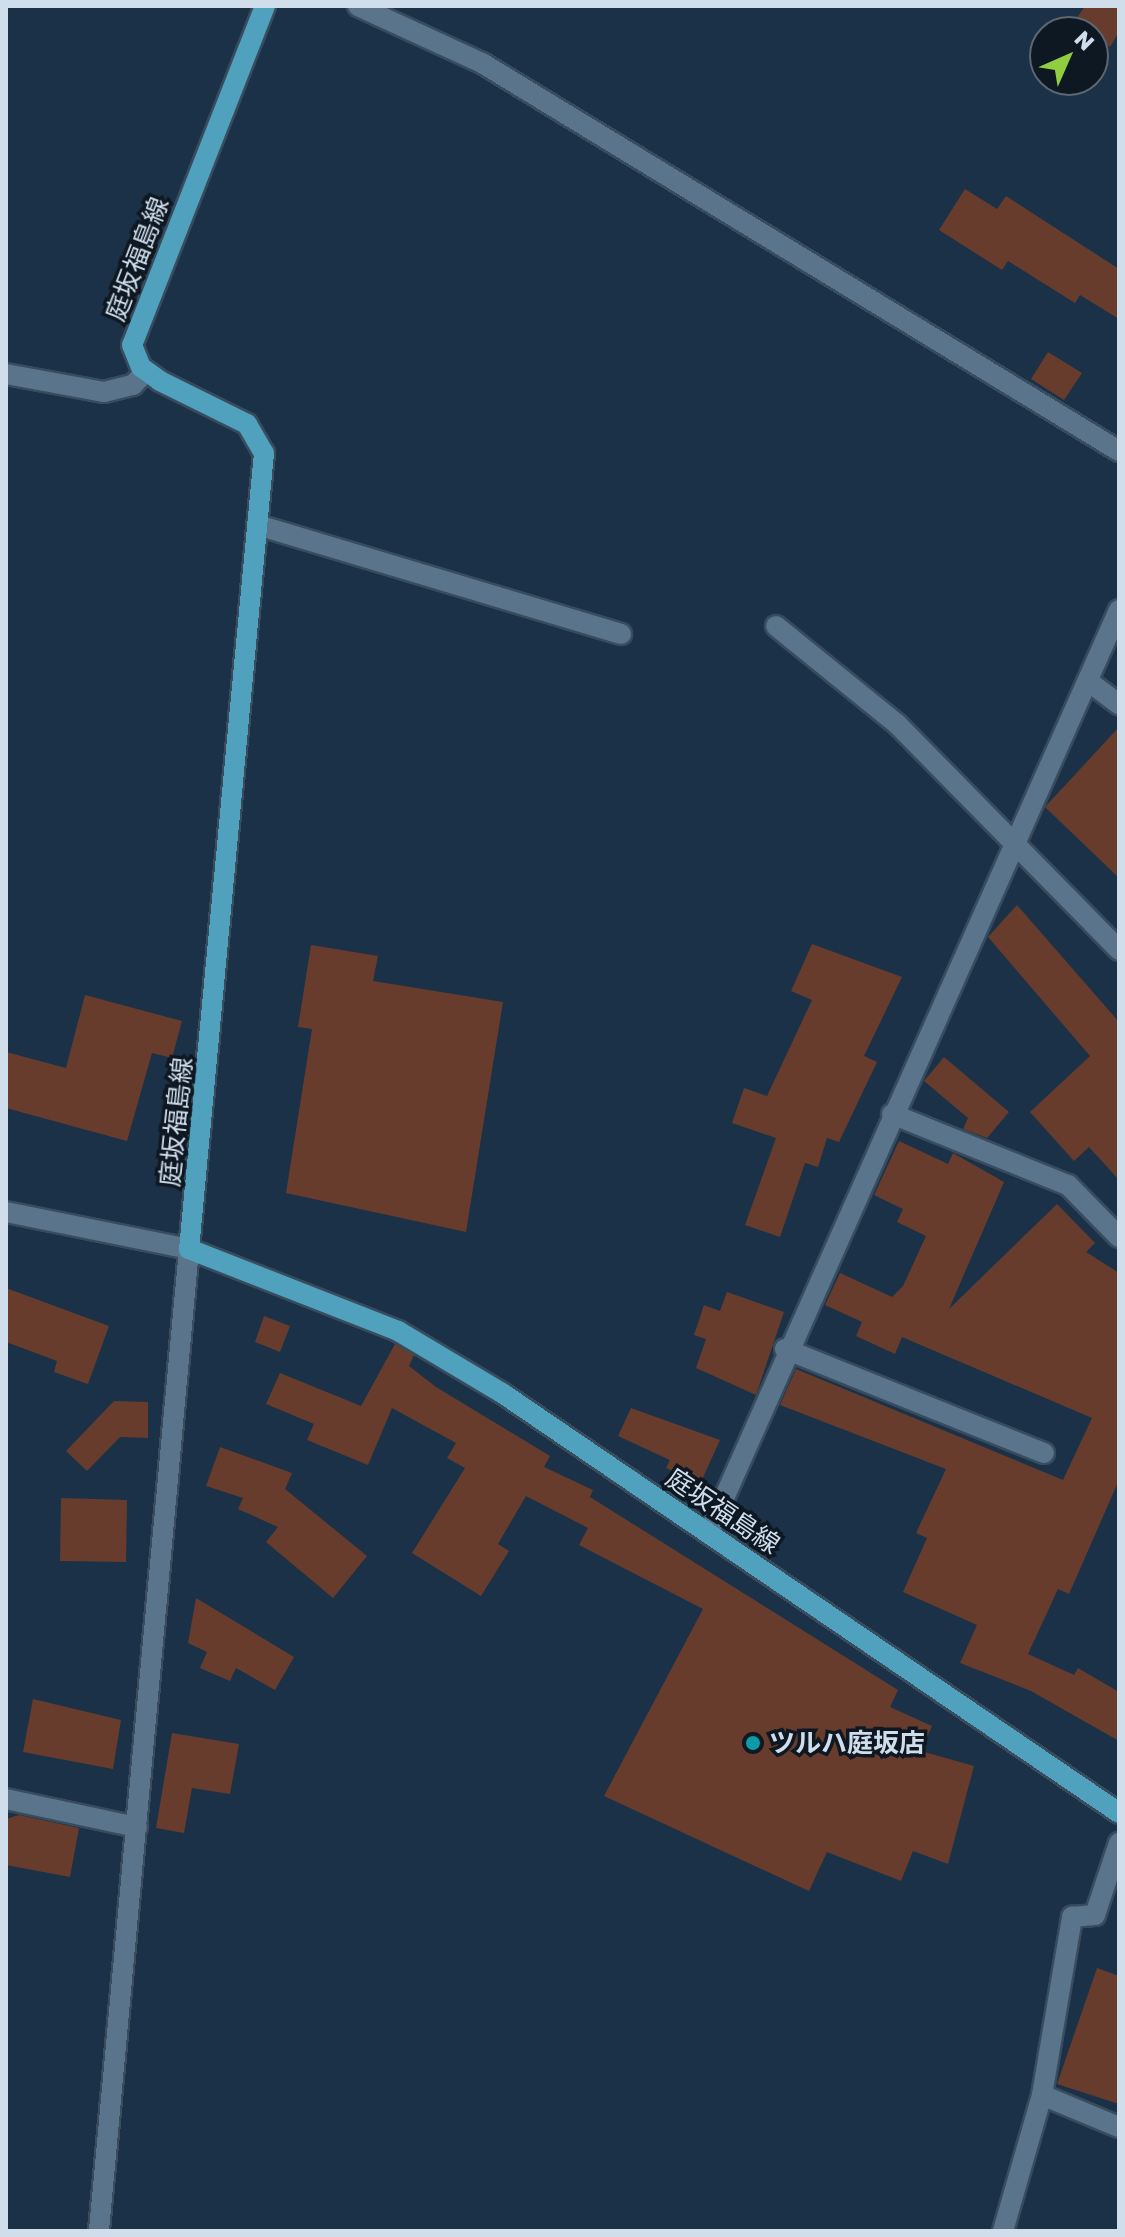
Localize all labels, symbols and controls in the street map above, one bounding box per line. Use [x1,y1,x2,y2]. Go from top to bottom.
north arrow [1029,16,1109,96]
text: N [1069,25,1100,56]
street label: 庭坂福島線 [99,193,175,325]
street label: 庭坂福島線 [154,1056,198,1188]
street label: 庭坂福島線 [660,1462,786,1560]
place label: ツルハ庭坂店 [769,1727,925,1759]
marker: ツルハ庭坂店 [744,1734,762,1752]

